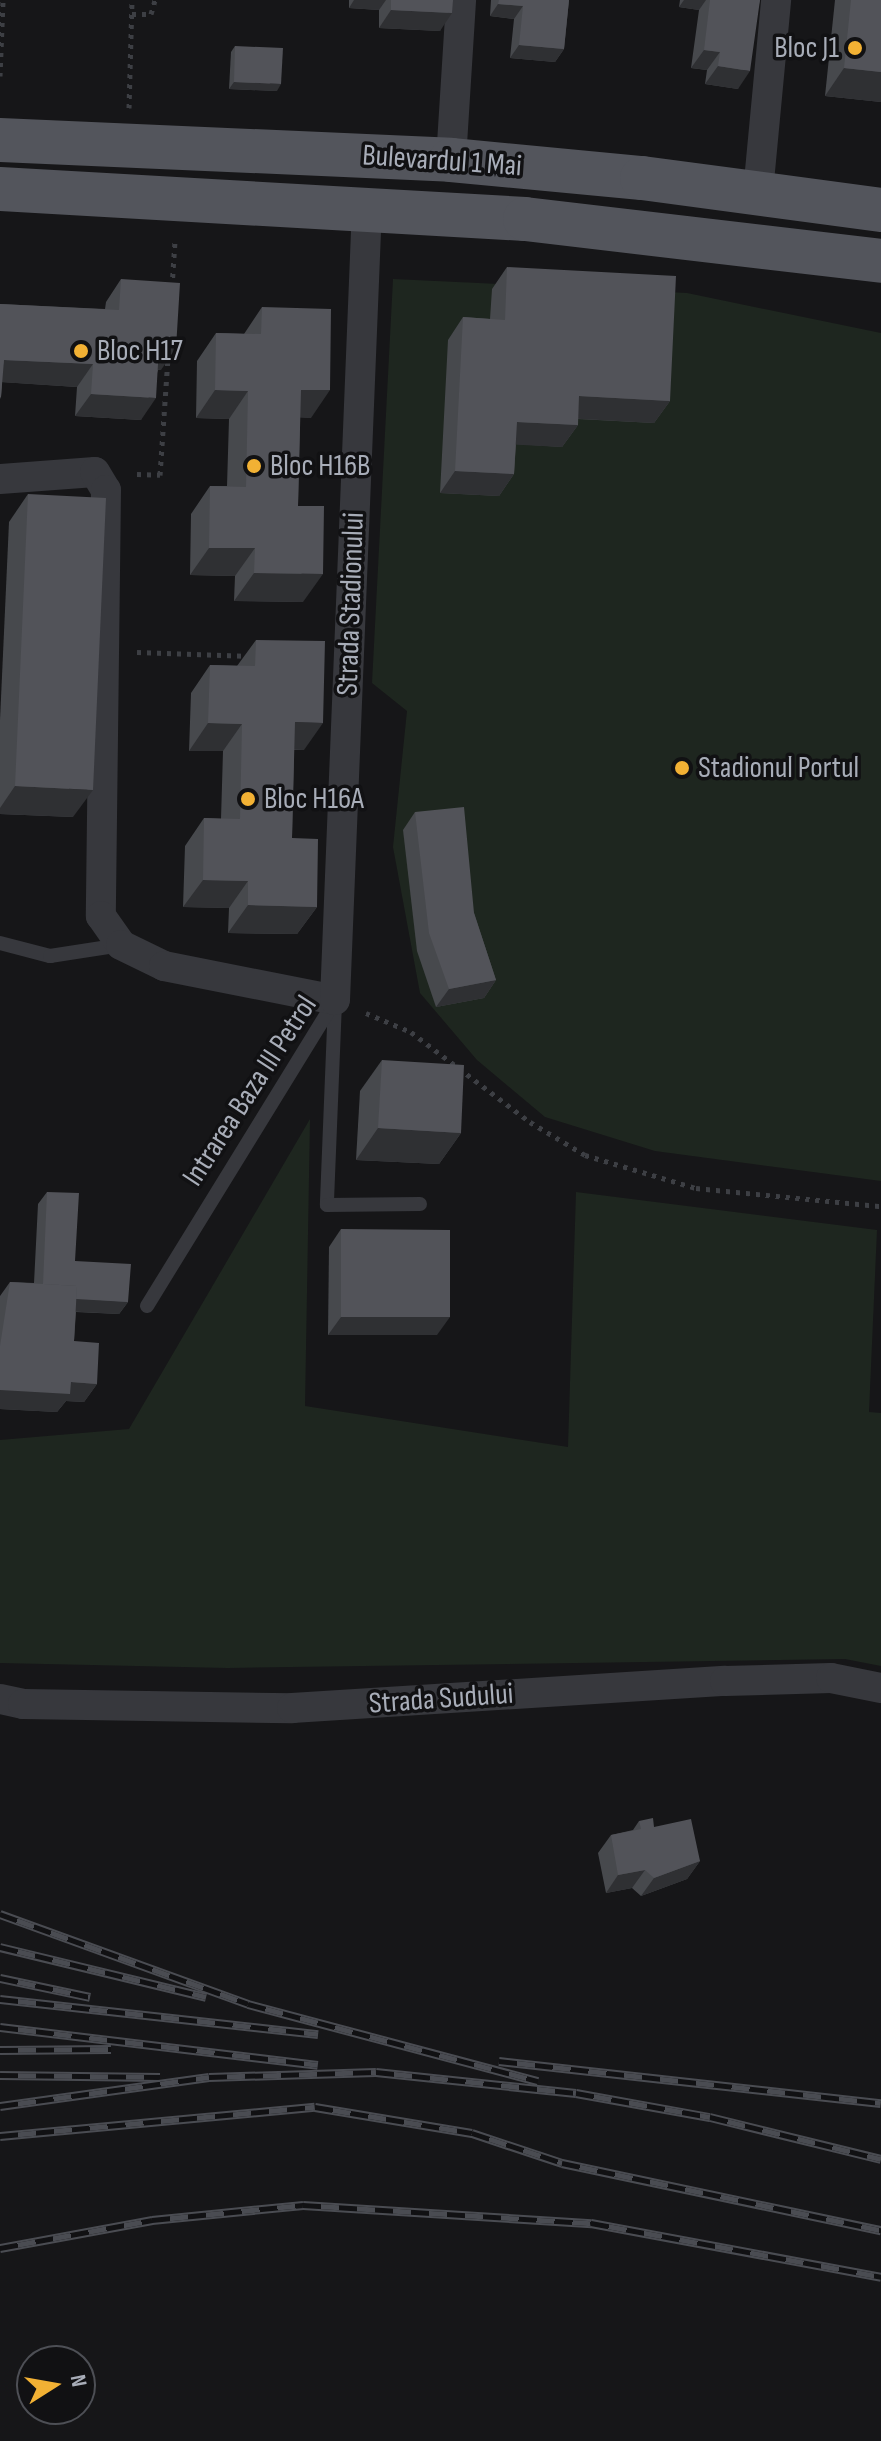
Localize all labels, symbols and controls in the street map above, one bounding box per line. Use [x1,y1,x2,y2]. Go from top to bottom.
place label: Bloc J1 [774,30,839,66]
marker: Bloc J1 [846,39,864,57]
street label: Bulevardul 1 Mai [361,137,523,185]
place label: Bloc H17 [97,333,183,369]
marker: Bloc H17 [72,342,90,360]
place label: Bloc H16B [270,448,370,484]
marker: Bloc H16B [245,457,263,475]
street label: Strada Stadionului [330,512,372,696]
place label: Stadionul Portul [698,750,859,786]
marker: Stadionul Portul [673,759,691,777]
place label: Bloc H16A [264,781,364,817]
marker: Bloc H16A [239,790,257,808]
street label: Intrarea Baza III Petrol [175,989,325,1193]
street label: Strada Sudului [368,1676,514,1722]
north arrow [16,2345,96,2425]
text: N [64,2372,92,2389]

